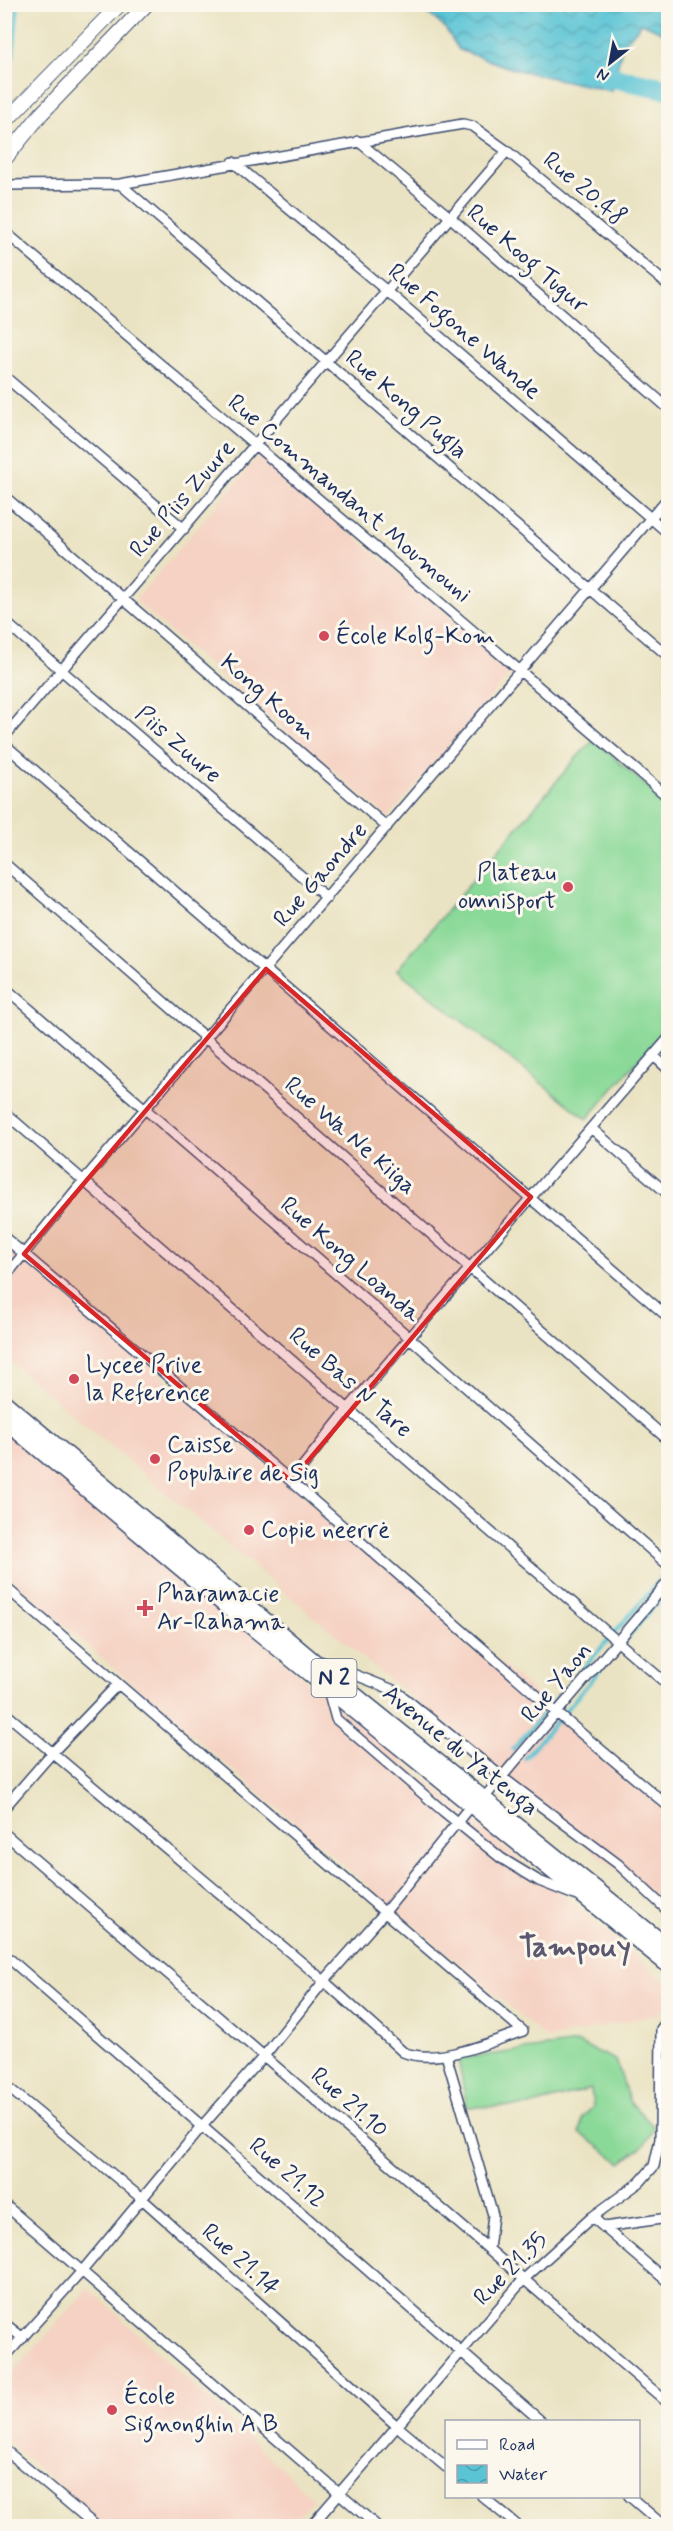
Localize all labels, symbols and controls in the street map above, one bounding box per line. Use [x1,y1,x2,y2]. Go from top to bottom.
north arrow [580,33,640,93]
text: N [593,63,613,86]
street label: Rue 20.48 [536,145,632,233]
street label: Rue Koog Tugur [458,198,594,323]
street label: Rue Fogone Wande [379,257,547,410]
street label: Rue Kong Pugla [336,343,474,469]
street label: Rue Commandant Moumouni [221,388,477,610]
street label: Rue Piis Zuure [123,433,243,564]
place label: École Kolg-Kom [336,619,495,655]
marker: École Kolg-Kom [317,629,331,643]
street label: Kong Koom [212,648,323,750]
street label: Piis Zuure [128,699,228,791]
street label: Rue Gaondre [267,816,375,934]
place label: Plateau omnisport [458,858,556,917]
marker: Plateau omnisport [561,880,575,894]
street label: Rue Wa Ne Kiiga [277,1070,423,1202]
street label: Rue Kong Loanda [272,1190,427,1332]
street label: Rue Bas N Tare [282,1321,418,1445]
place label: Lycee Prive la Reference [86,1350,210,1409]
marker: Lycee Prive la Reference [67,1372,81,1386]
place label: Caisse Populaire de Sig [167,1430,319,1489]
marker: Caisse Populaire de Sig [148,1452,162,1466]
place label: Copie neerrė [261,1515,390,1546]
marker: Copie neerrė [242,1523,256,1537]
place label: Pharamacie Ar-Rahama [157,1579,285,1638]
marker: Pharamacie Ar-Rahama [138,1601,152,1615]
street label: Rue Yaon [514,1636,600,1730]
road number: N 2 [312,1659,356,1697]
street label: Avenue du Yatenga [374,1678,545,1826]
district label: Tampouy [519,1928,631,1967]
street label: Rue 21.10 [303,2061,395,2145]
street label: Rue 21.12 [242,2131,332,2215]
street label: Rue 21.14 [195,2217,285,2303]
street label: Rue 21.35 [467,2225,555,2313]
place label: École Signonghin A B [124,2379,278,2443]
marker: École Signonghin A B [105,2403,119,2417]
legend [445,2420,640,2498]
text: Road [499,2433,535,2457]
text: Water [499,2463,548,2487]

